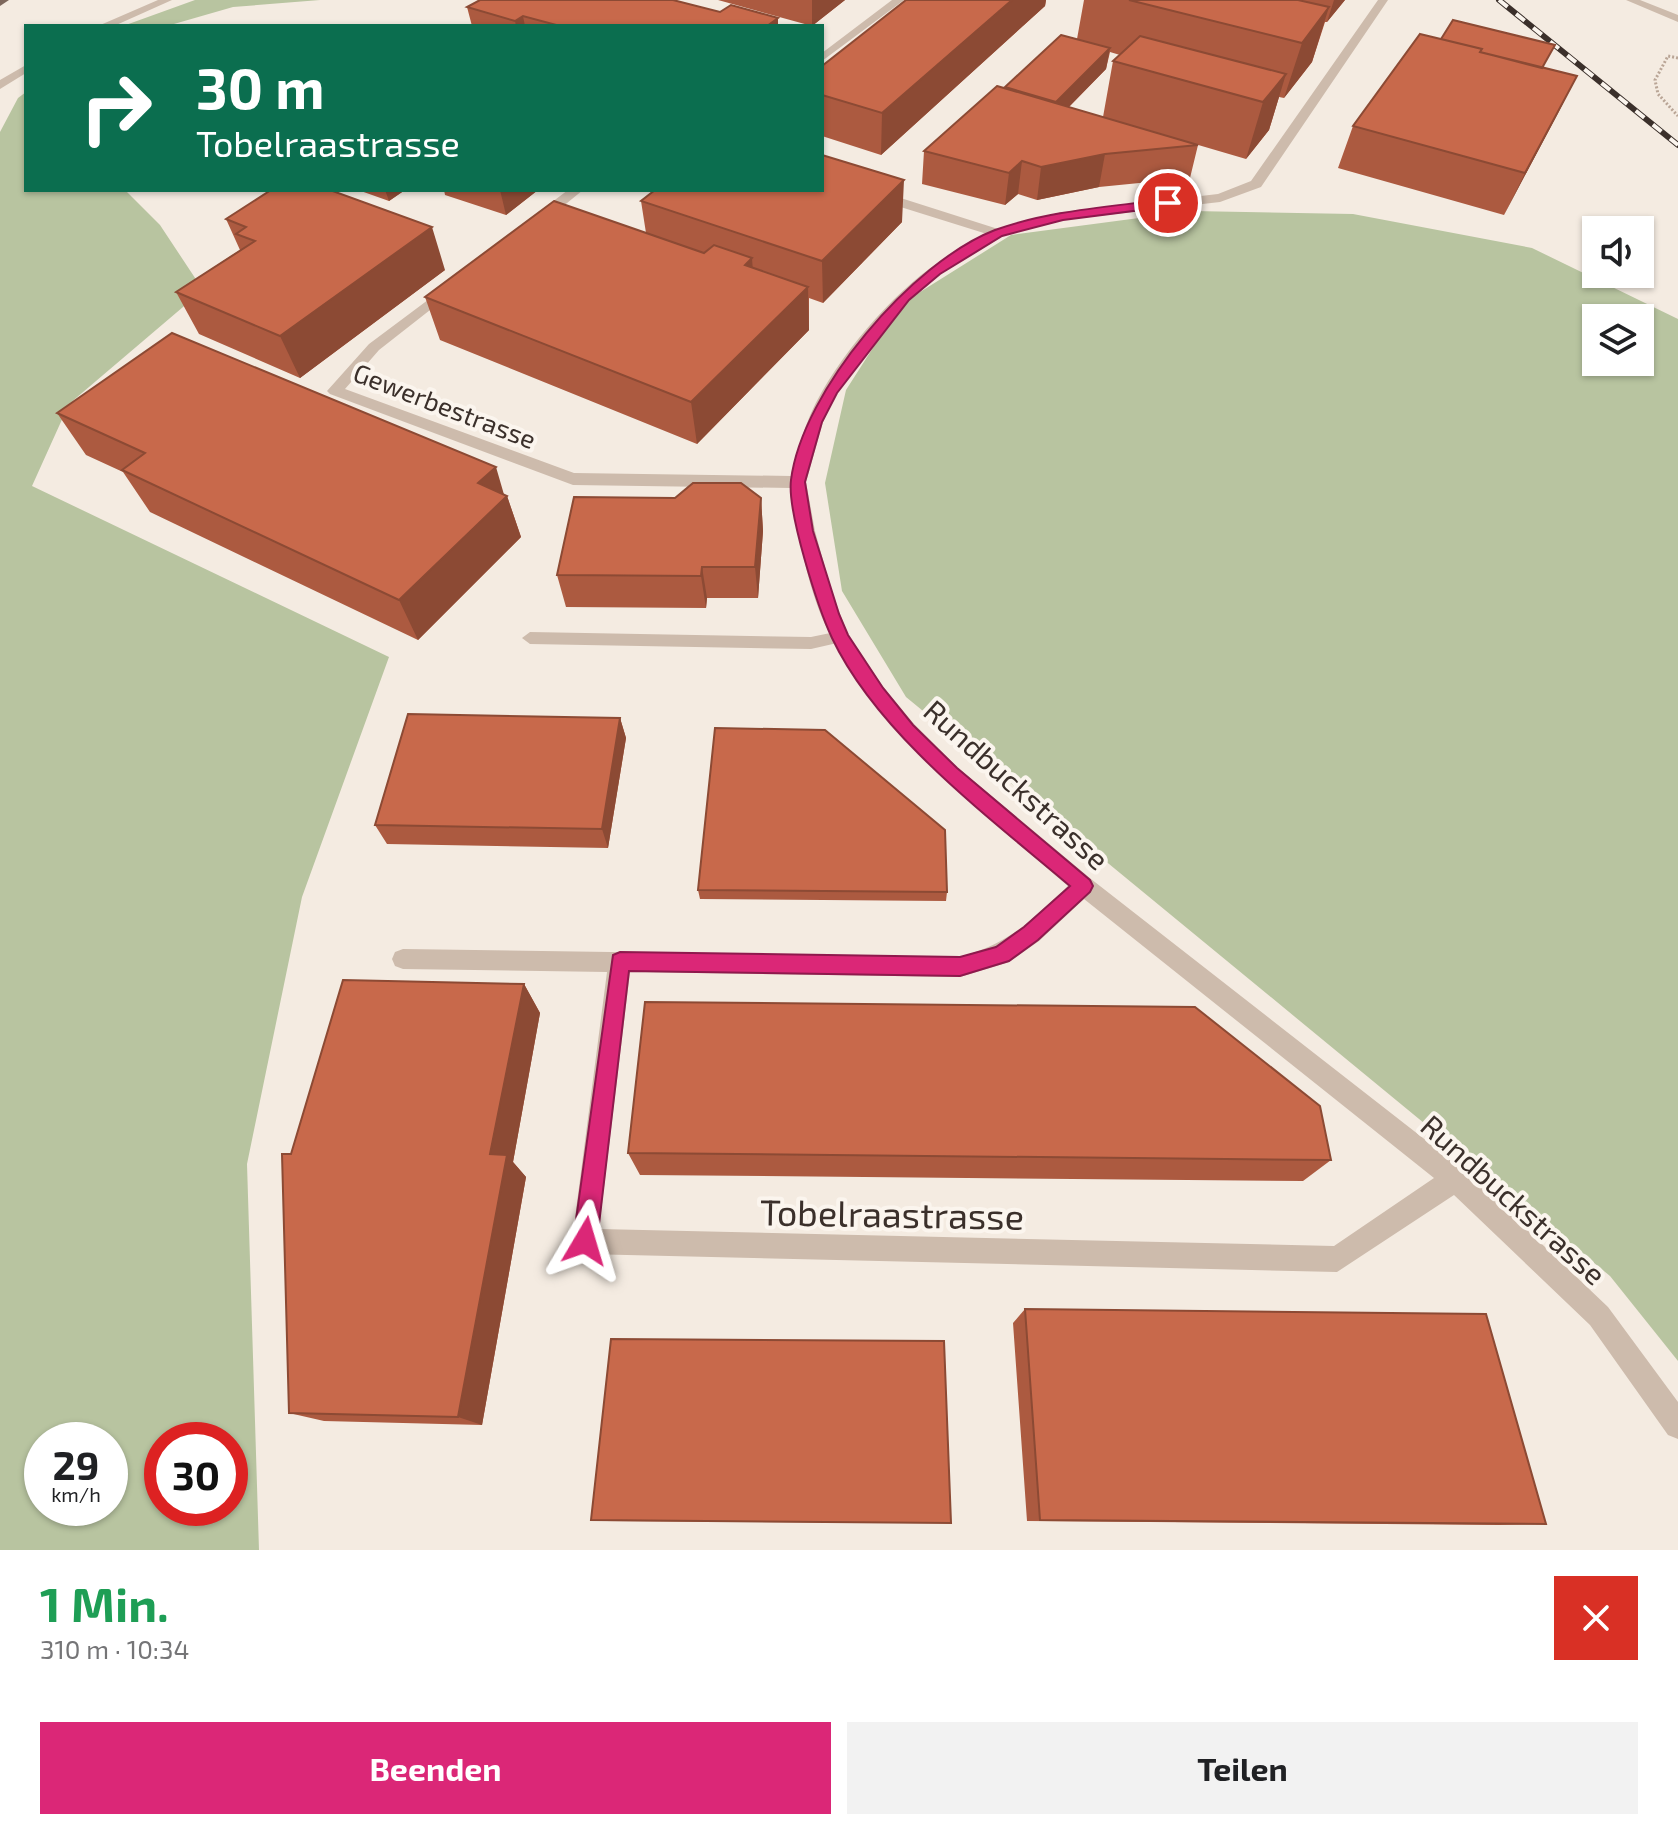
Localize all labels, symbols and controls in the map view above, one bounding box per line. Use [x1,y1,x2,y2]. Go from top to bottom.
text: 30 m [196,53,325,120]
icon: right [64,56,168,160]
text: Tobelraastrasse [196,121,460,164]
pin [1134,169,1202,237]
icon: arrive [1146,181,1190,225]
map controls [1582,216,1654,376]
button: sound [1582,216,1654,288]
button: layers [1582,304,1654,376]
street label: Gewerbestrasse [349,356,541,454]
street label: Rundbuckstrasse [917,692,1117,876]
street label: Rundbuckstrasse [1414,1107,1614,1291]
street label: Tobelraastrasse [760,1189,1024,1237]
position arrow [543,1199,627,1283]
speed limit sign: 30 [144,1422,248,1526]
text: 29 [53,1440,99,1488]
text: km/h [51,1482,101,1506]
text: 1 Min. [40,1574,169,1632]
button: close [1554,1576,1638,1660]
text: 310 m · 10:34 [40,1633,189,1664]
button: Beenden [40,1722,831,1814]
button: Teilen [847,1722,1638,1814]

